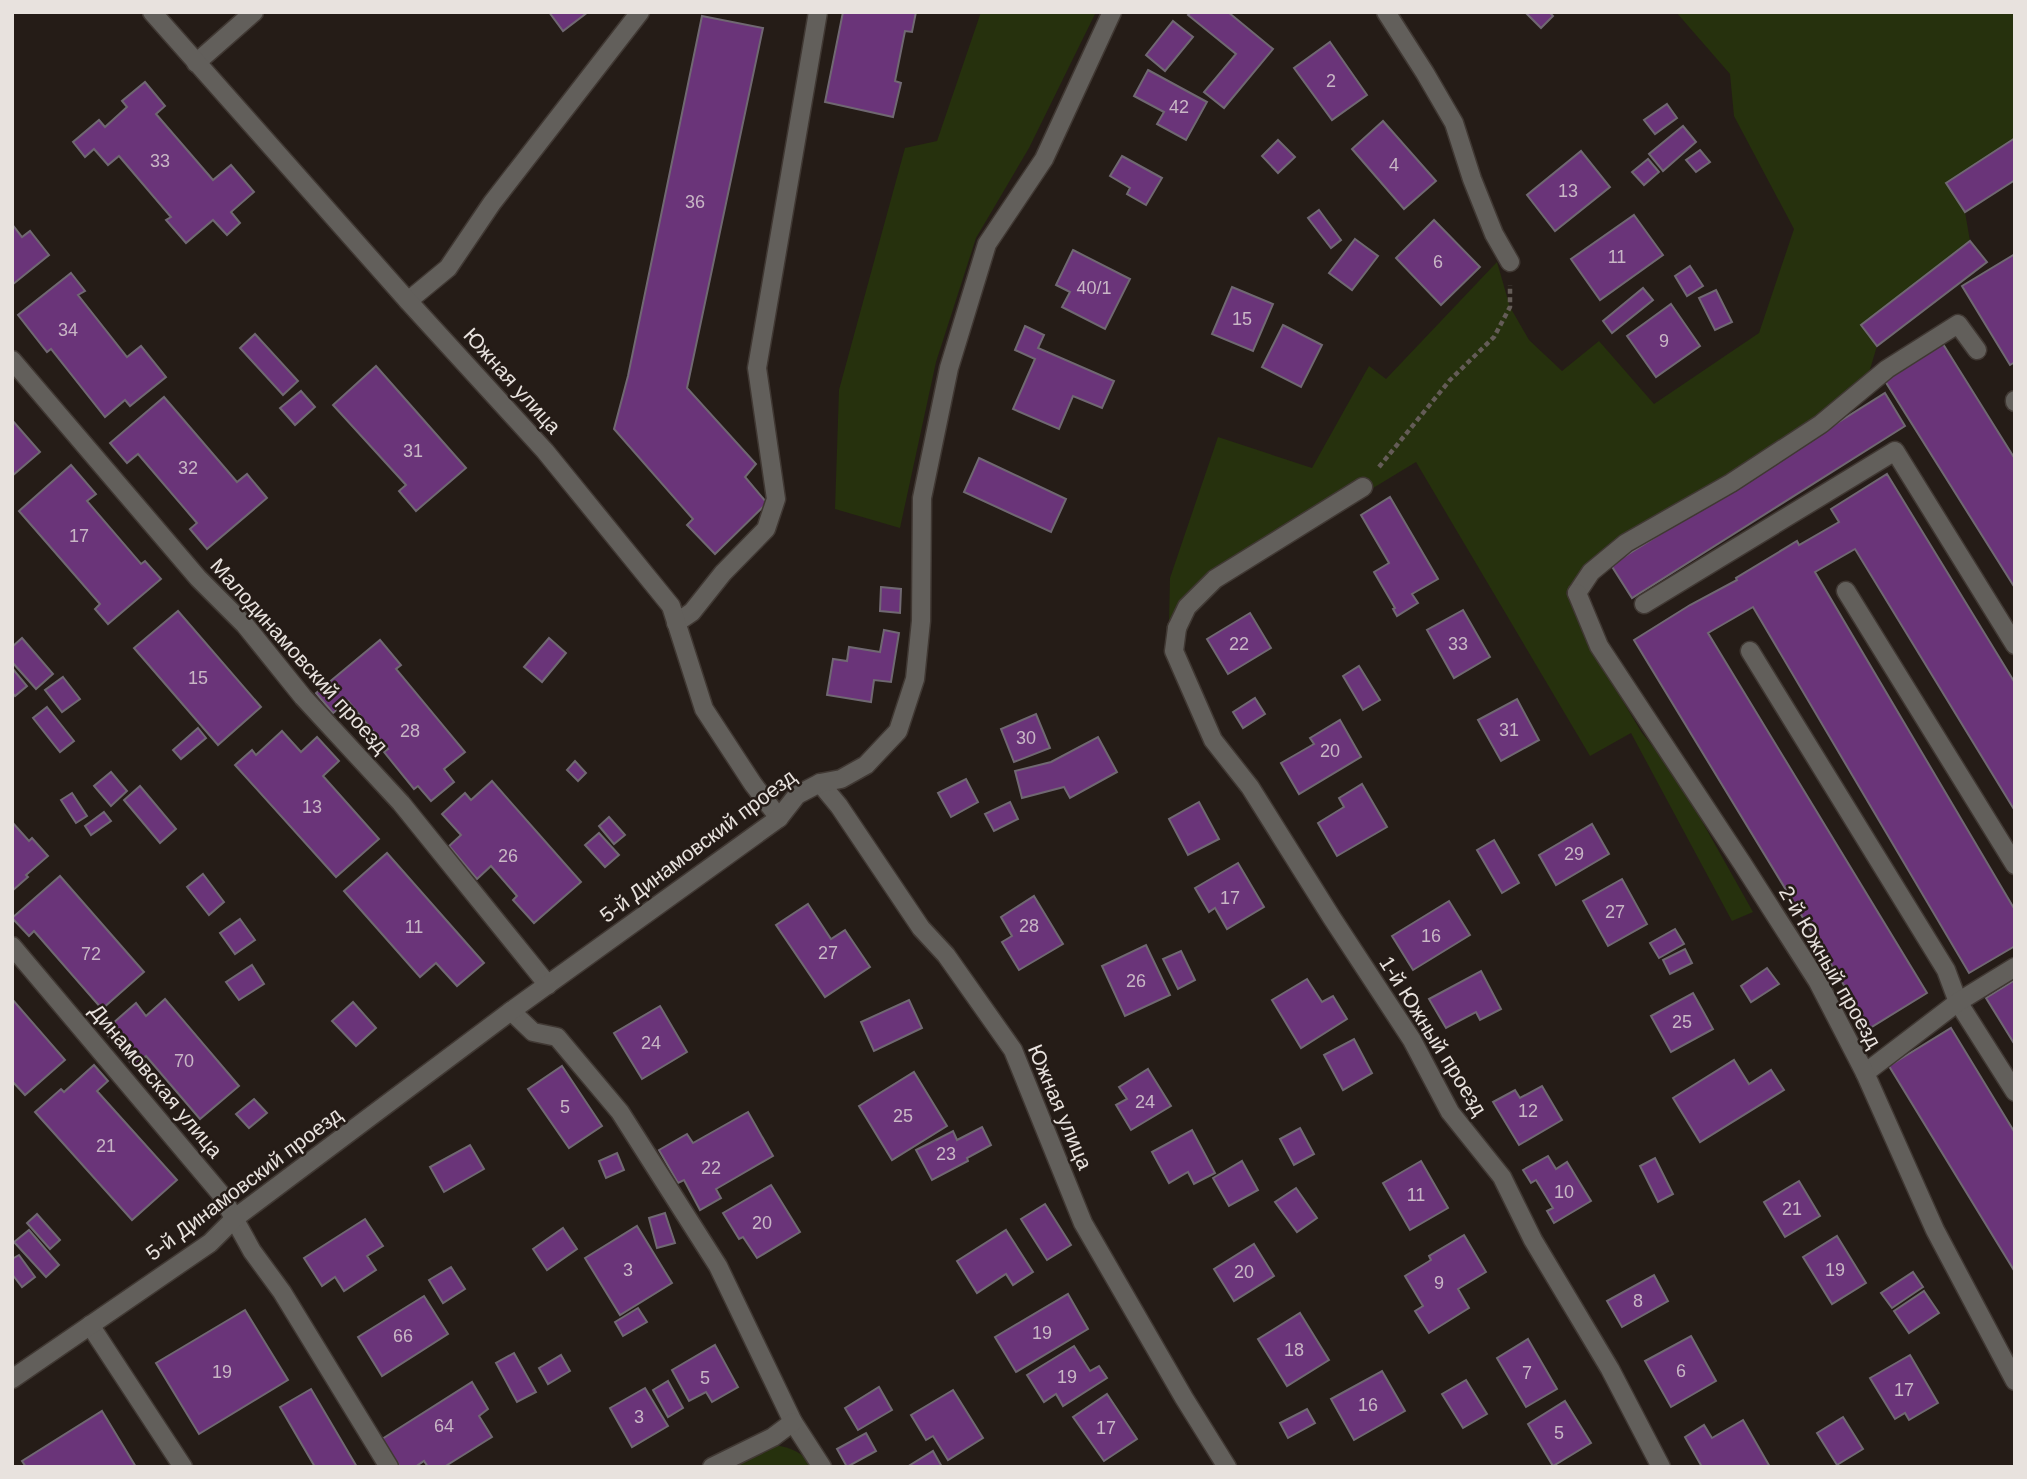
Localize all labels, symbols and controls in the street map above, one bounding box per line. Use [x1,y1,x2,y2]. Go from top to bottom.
house number: 2 [1326,71,1336,91]
house number: 42 [1169,97,1189,117]
house number: 33 [150,151,170,171]
house number: 4 [1389,155,1399,175]
house number: 13 [1558,181,1578,201]
house number: 36 [685,192,705,212]
house number: 11 [1608,247,1626,267]
house number: 6 [1433,252,1443,272]
house number: 40/1 [1076,278,1112,298]
house number: 15 [1232,309,1252,329]
house number: 34 [58,320,78,340]
street label: Южная улица [459,323,566,438]
house number: 9 [1659,331,1669,351]
house number: 31 [403,441,423,461]
house number: 32 [178,458,198,478]
house number: 17 [69,526,89,546]
street label: Малодинамовский проезд [206,554,393,758]
house number: 22 [1229,634,1249,654]
house number: 33 [1448,634,1468,654]
house number: 15 [188,668,208,688]
house number: 31 [1499,720,1519,740]
house number: 28 [400,721,420,741]
house number: 30 [1016,728,1036,748]
house number: 20 [1320,741,1340,761]
street label: 5-й Динамовский проезд [595,765,800,927]
house number: 13 [302,797,322,817]
house number: 29 [1564,844,1584,864]
house number: 26 [498,846,518,866]
street label: 2-й Южный проезд [1775,882,1886,1052]
house number: 17 [1220,888,1240,908]
house number: 27 [1605,902,1625,922]
house number: 28 [1019,916,1039,936]
house number: 11 [405,917,423,937]
house number: 16 [1421,926,1441,946]
house number: 27 [818,943,838,963]
house number: 72 [81,944,101,964]
street label: 1-й Южный проезд [1375,952,1492,1119]
house number: 26 [1126,971,1146,991]
street label: Динамовская улица [86,999,227,1162]
house number: 25 [1672,1012,1692,1032]
house number: 24 [641,1033,661,1053]
street label: Южная улица [1024,1041,1097,1173]
house number: 70 [174,1051,194,1071]
house number: 24 [1135,1092,1155,1112]
house number: 5 [560,1097,570,1117]
house number: 12 [1518,1101,1538,1121]
street label: 5-й Динамовский проезд [141,1103,346,1265]
house number: 25 [893,1106,913,1126]
house number: 21 [96,1136,116,1156]
house number: 23 [936,1144,956,1164]
house number: 22 [701,1158,721,1178]
house number: 10 [1554,1182,1574,1202]
house number: 11 [1407,1185,1425,1205]
house number: 21 [1782,1199,1802,1219]
house number: 20 [752,1213,772,1233]
house number: 3 [623,1260,633,1280]
house number: 19 [1825,1260,1845,1280]
house number: 20 [1234,1262,1254,1282]
house number: 9 [1434,1273,1444,1293]
house number: 8 [1633,1291,1643,1311]
house number: 19 [1032,1323,1052,1343]
house number: 66 [393,1326,413,1346]
house number: 18 [1284,1340,1304,1360]
house number: 6 [1676,1361,1686,1381]
house number: 19 [212,1362,232,1382]
house number: 7 [1522,1363,1532,1383]
house number: 19 [1057,1367,1077,1387]
house number: 5 [700,1368,710,1388]
house number: 17 [1894,1380,1914,1400]
house number: 16 [1358,1395,1378,1415]
house number: 3 [634,1407,644,1427]
house number: 64 [434,1416,454,1436]
house number: 17 [1096,1418,1116,1438]
house number: 5 [1554,1423,1564,1443]

